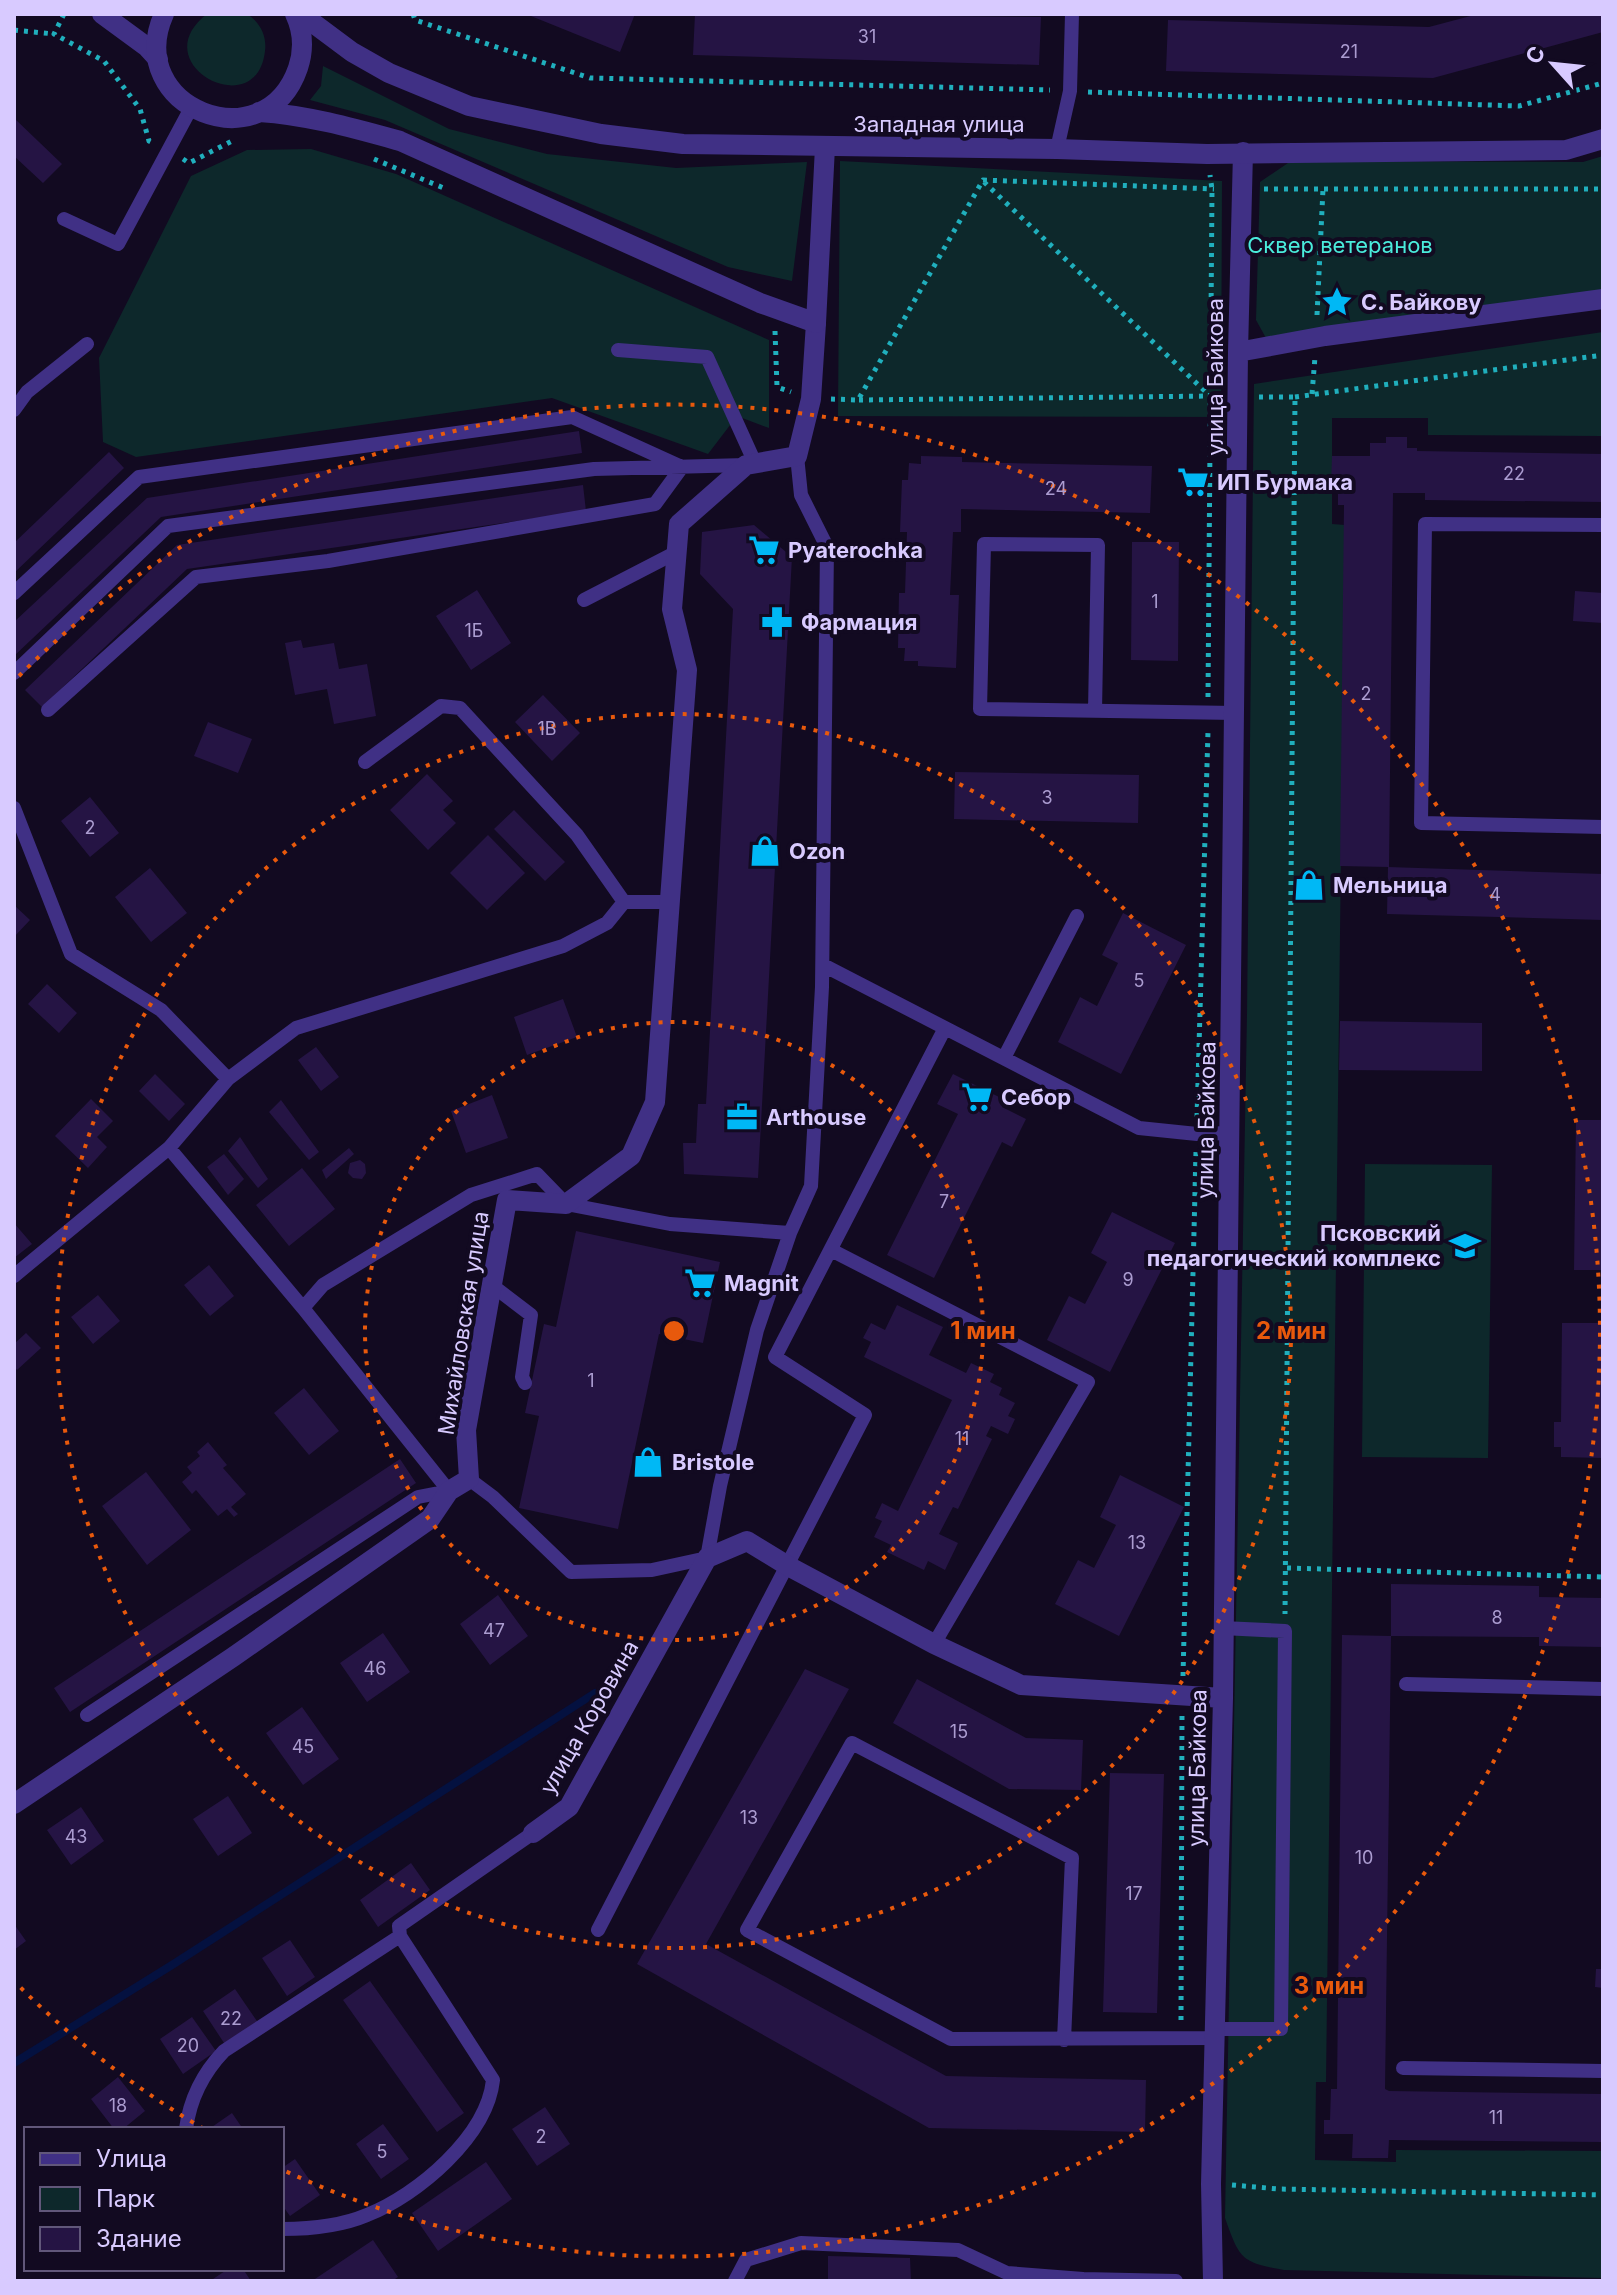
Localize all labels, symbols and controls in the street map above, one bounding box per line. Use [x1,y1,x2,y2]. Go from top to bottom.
north arrow [1513,24,1593,104]
house number: 31 [858,26,876,47]
house number: 21 [1340,41,1358,62]
text: С [1520,42,1550,68]
street label: Западная улица [853,111,1025,137]
park label: Сквер ветеранов [1247,232,1433,258]
place icon: С. Байкову [1320,285,1354,319]
place label: С. Байкову [1361,289,1482,315]
street label: улица Байкова [1202,298,1228,456]
house number: 22 [1503,463,1525,484]
supermarket icon: ИП Бурмака [1176,465,1210,499]
place label: ИП Бурмака [1217,469,1353,495]
house number: 24 [1045,478,1067,499]
supermarket icon: Pyaterochka [747,533,781,567]
place label: Pyaterochka [788,537,923,563]
house number: 1 [1151,591,1159,612]
pharmacy icon: Фармация [760,605,794,639]
place label: Фармация [801,609,918,635]
house number: 1Б [465,620,483,641]
house number: 2 [1361,683,1371,704]
house number: 1В [537,718,557,739]
house number: 3 [1041,787,1053,808]
house number: 2 [85,817,95,838]
shop icon: Ozon [748,834,782,868]
place label: Ozon [789,838,845,864]
shop icon: Мельница [1292,868,1326,902]
place label: Мельница [1333,872,1447,898]
house number: 4 [1489,884,1501,905]
house number: 5 [1134,970,1144,991]
street label: улица Байкова [1192,1041,1220,1199]
supermarket icon: Себор [960,1080,994,1114]
place label: Себор [1001,1084,1071,1110]
office icon: Arthouse [725,1100,759,1134]
place label: Arthouse [766,1104,866,1130]
house number: 7 [939,1191,949,1212]
street label: Михайловская улица [432,1209,494,1437]
place label: Псковский педагогический комплекс [1147,1220,1441,1271]
school or university icon: Псковский педагогический комплекс [1448,1229,1482,1263]
supermarket icon: Magnit [683,1266,717,1300]
house number: 9 [1122,1269,1134,1290]
place label: Magnit [724,1270,799,1296]
text: 1 мин [950,1316,1016,1345]
text: 2 мин [1256,1316,1326,1345]
centre of rings [660,1317,688,1345]
house number: 1 [587,1370,595,1391]
house number: 11 [955,1428,969,1449]
shop icon: Bristole [631,1445,665,1479]
place label: Bristole [672,1449,754,1475]
house number: 13 [1128,1532,1146,1553]
house number: 8 [1491,1607,1503,1628]
house number: 47 [483,1620,505,1641]
street label: улица Коровина [534,1635,644,1799]
house number: 46 [364,1658,386,1679]
street label: улица Байкова [1183,1689,1211,1847]
house number: 15 [950,1721,968,1742]
house number: 45 [292,1736,314,1757]
house number: 13 [740,1807,758,1828]
house number: 43 [65,1826,87,1847]
house number: 10 [1355,1847,1373,1868]
house number: 17 [1125,1883,1143,1904]
text: 3 мин [1294,1971,1364,2000]
house number: 22 [220,2008,242,2029]
house number: 20 [177,2035,199,2056]
house number: 18 [109,2095,127,2116]
house number: 11 [1489,2107,1503,2128]
house number: 2 [536,2126,546,2147]
legend [24,2127,284,2271]
house number: 5 [377,2141,387,2162]
text: Улица [96,2144,167,2173]
text: Парк [96,2184,155,2213]
text: Здание [96,2224,182,2253]

